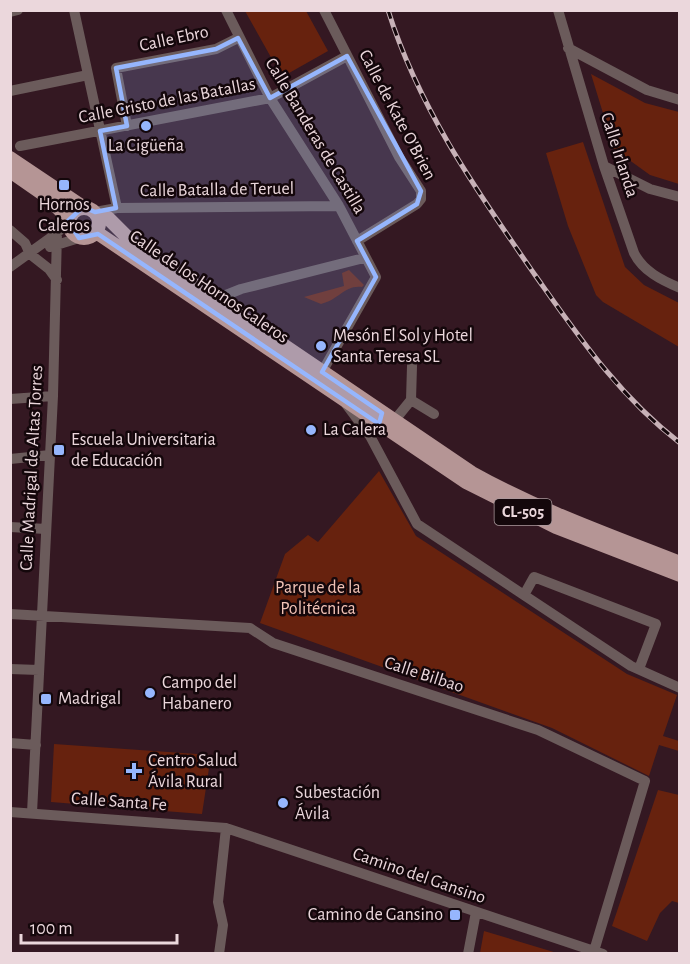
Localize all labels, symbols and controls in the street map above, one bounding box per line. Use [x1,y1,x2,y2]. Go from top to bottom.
street label: Calle Ebro [138,23,210,55]
street label: Calle de Kate O'Brien [355,47,439,183]
street label: Calle Banderas de Castilla [261,55,369,217]
street label: Calle Cristo de las Batallas [77,75,257,127]
street label: Calle Irlanda [597,110,641,200]
marker: La Cigüeña [139,119,153,133]
place label: La Cigüeña [108,137,184,155]
marker: Hornos Caleros [57,178,71,192]
street label: Calle Batalla de Teruel [140,180,294,200]
place label: Hornos Caleros [38,196,90,235]
street label: Calle de los Hornos Caleros [126,227,292,347]
place label: Mesón El Sol y Hotel Santa Teresa SL [333,327,473,366]
marker: Mesón El Sol y Hotel Santa Teresa SL [314,339,328,353]
street label: Calle Madrigal de Altas Torres [18,365,46,571]
place label: La Calera [323,421,386,439]
marker: La Calera [304,423,318,437]
place label: Escuela Universitaria de Educación [71,431,216,470]
marker: Escuela Universitaria de Educación [52,443,66,457]
road number: CL-505 [494,499,552,525]
park label: Parque de la Politécnica [275,579,361,618]
street label: Calle Bilbao [382,654,466,696]
place label: Campo del Habanero [162,674,237,713]
marker: Campo del Habanero [143,686,157,700]
place label: Madrigal [58,690,121,708]
marker: Madrigal [39,692,53,706]
place label: Centro Salud Ávila Rural [148,752,237,791]
marker: Centro Salud Ávila Rural [125,762,143,780]
place label: Subestación Ávila [295,784,380,823]
street label: Calle Santa Fe [71,790,167,814]
marker: Subestación Ávila [276,796,290,810]
street label: Camino del Gansino [350,845,488,907]
place label: Camino de Gansino [308,906,443,924]
scale bar [21,907,177,945]
marker: Camino de Gansino [448,908,462,922]
text: 100 m [30,920,73,938]

